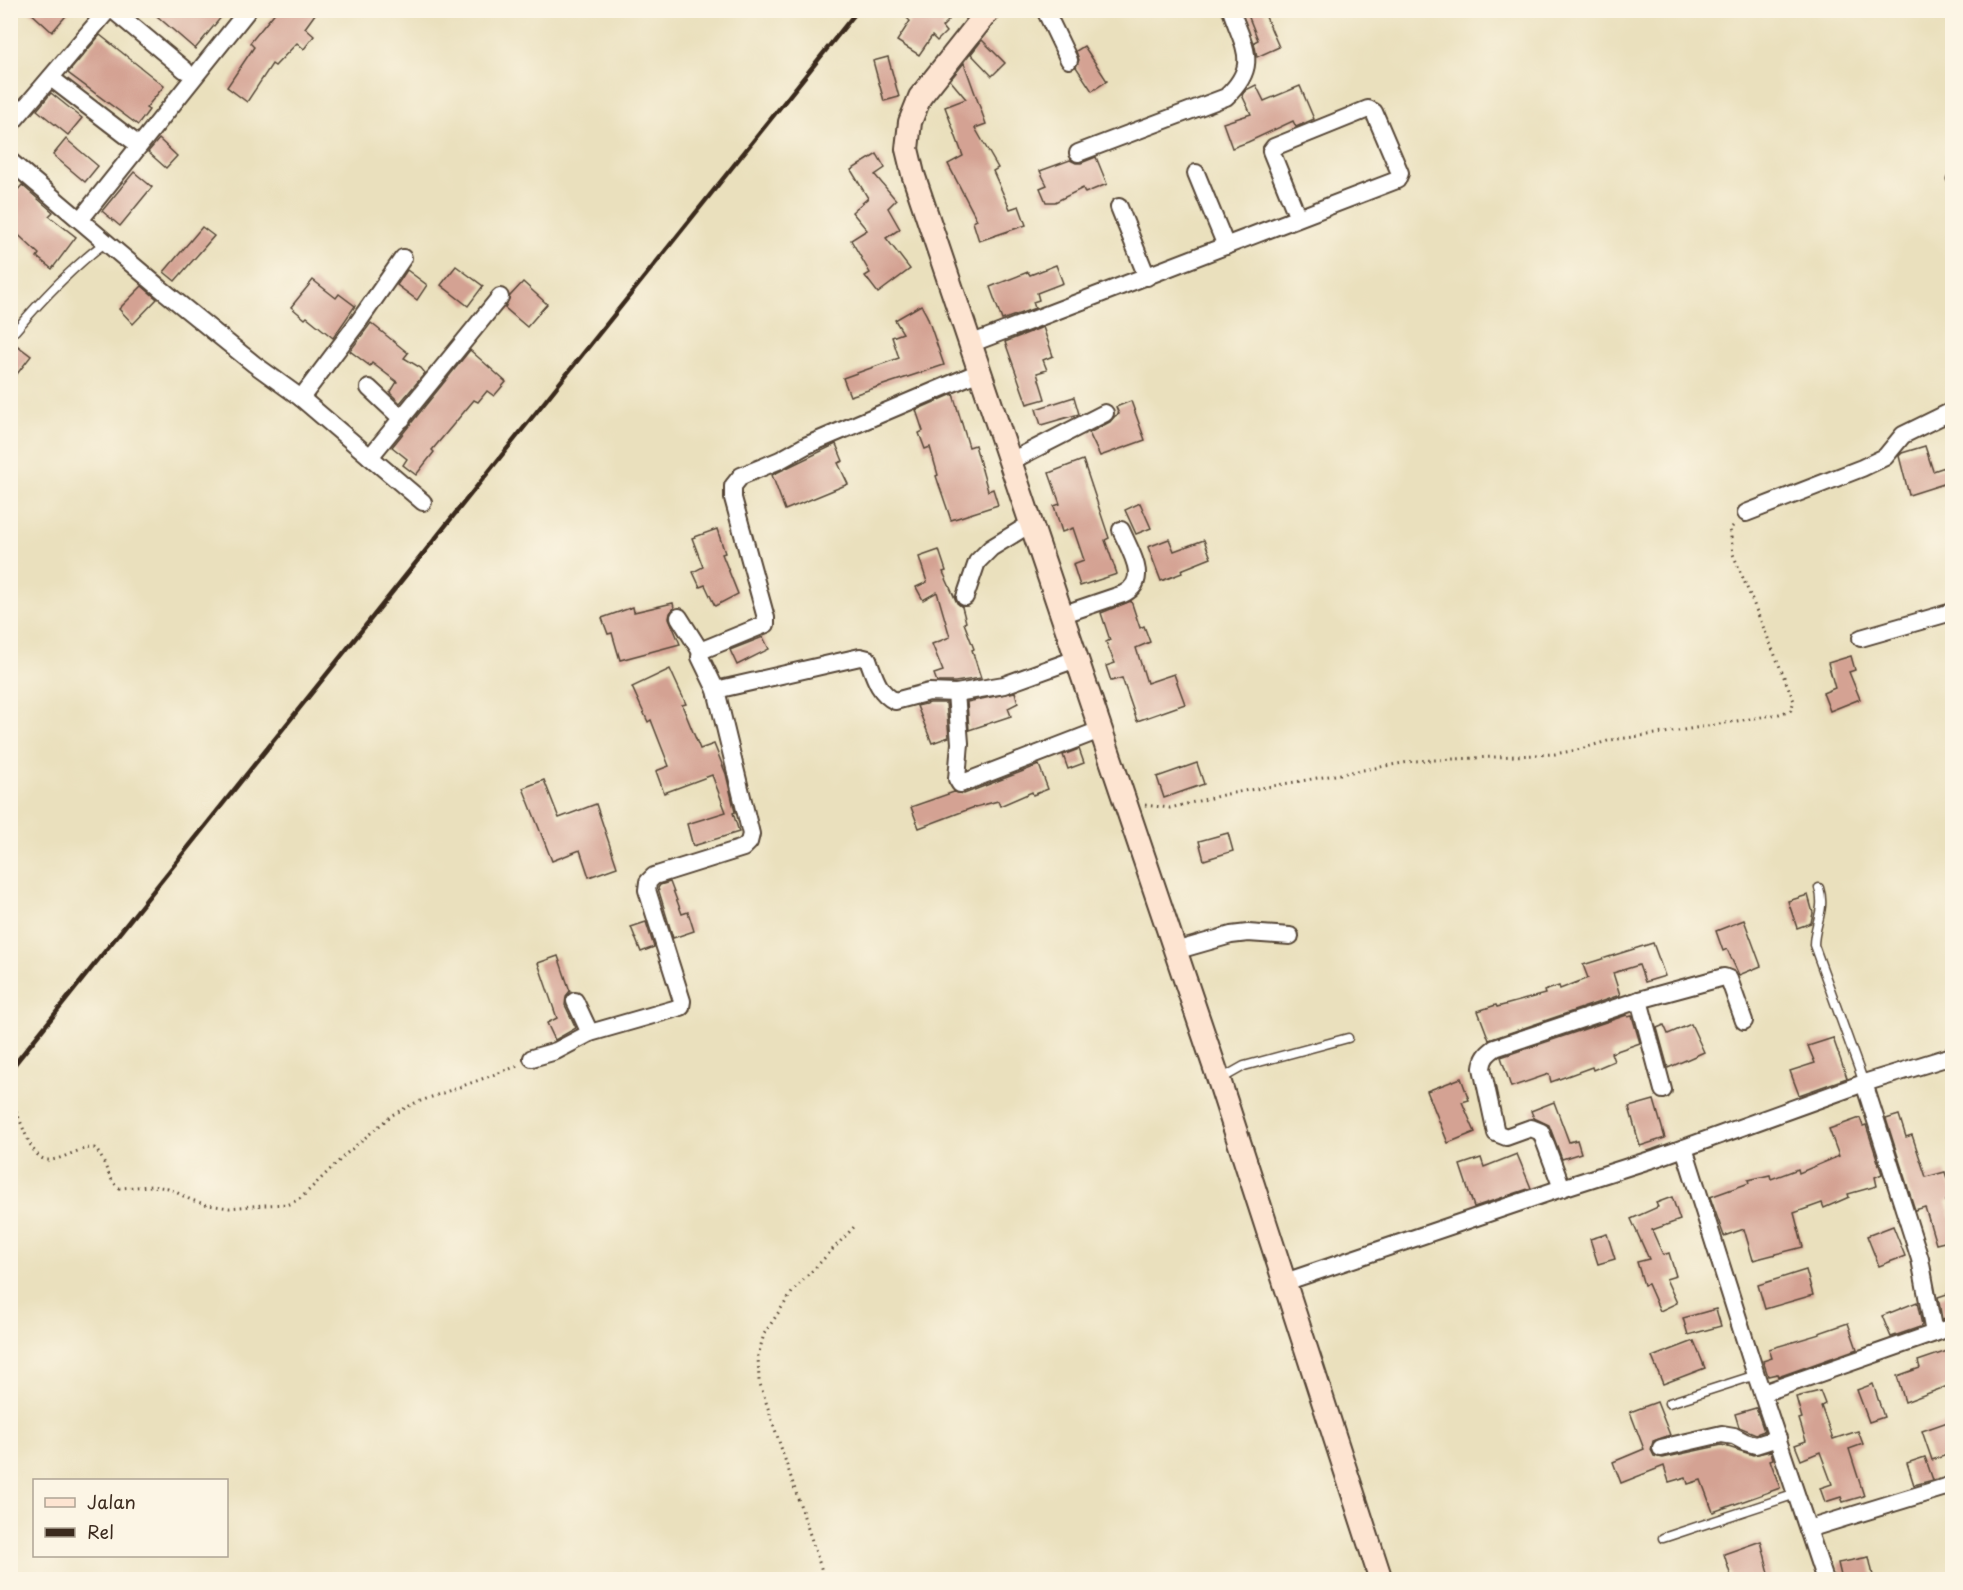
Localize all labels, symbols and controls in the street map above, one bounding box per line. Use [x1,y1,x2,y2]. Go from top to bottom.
legend [33,1479,228,1557]
text: Jalan [87,1488,136,1515]
text: Rel [87,1518,114,1545]

